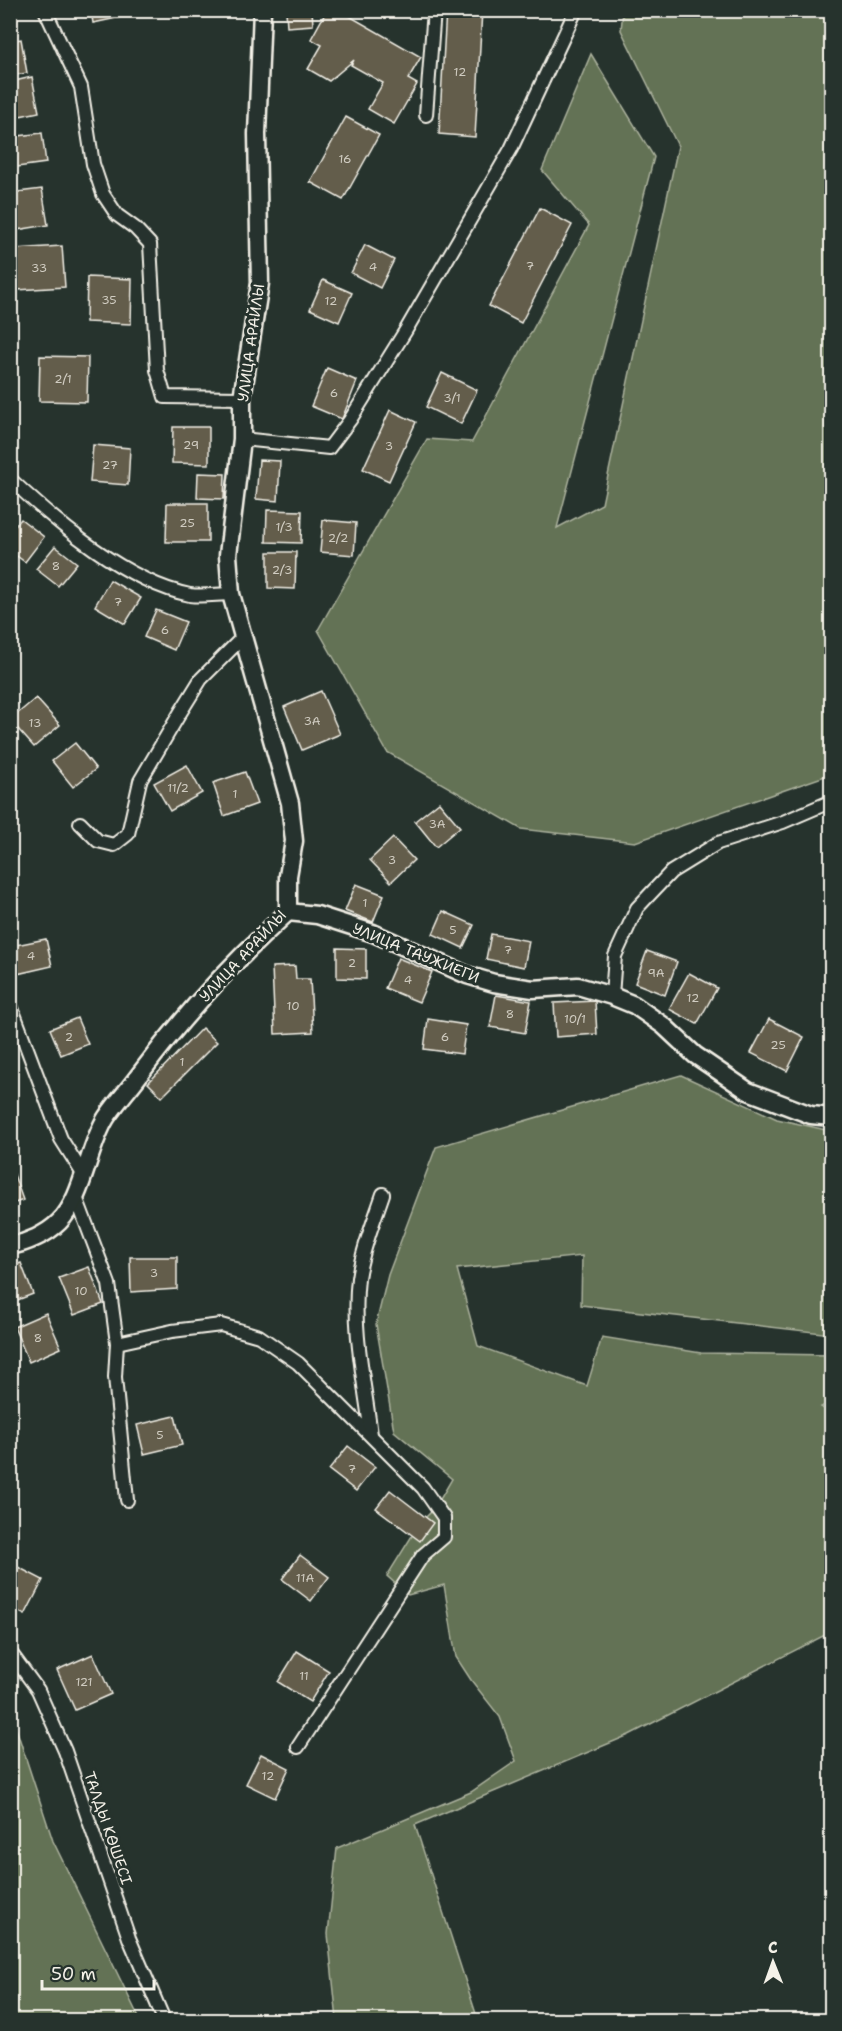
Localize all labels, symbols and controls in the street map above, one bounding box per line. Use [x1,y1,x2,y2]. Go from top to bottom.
house number: 12 [454,64,466,80]
house number: 16 [338,151,352,167]
house number: 7 [526,258,534,274]
house number: 4 [369,259,377,275]
house number: 33 [31,260,47,276]
street label: УЛИЦА АРАЙЛЫ [232,283,269,403]
house number: 35 [101,292,117,308]
house number: 12 [325,293,337,309]
house number: 2/1 [54,371,72,387]
house number: 6 [330,385,338,401]
house number: 3/1 [443,390,461,406]
house number: 29 [183,437,199,453]
house number: 3 [385,438,393,454]
house number: 27 [102,457,118,473]
house number: 25 [179,515,195,531]
house number: 1/3 [275,519,293,535]
house number: 2/2 [328,530,348,546]
house number: 8 [52,558,60,574]
house number: 2/3 [272,562,292,578]
house number: 7 [114,594,122,610]
house number: 6 [161,622,169,638]
house number: 3А [303,713,321,729]
house number: 13 [29,715,41,731]
house number: 11/2 [167,780,189,796]
house number: 1 [232,786,238,802]
house number: 3А [428,816,446,832]
house number: 3 [388,852,396,868]
house number: 1 [362,895,368,911]
street label: УЛИЦА АРАЙЛЫ [194,905,291,1006]
street label: УЛИЦА ТАУЖИЕГИ [350,918,482,988]
house number: 5 [449,922,457,938]
house number: 7 [504,942,512,958]
house number: 4 [27,948,35,964]
house number: 2 [348,955,356,971]
house number: 9А [647,965,665,981]
house number: 4 [404,972,412,988]
house number: 12 [687,990,699,1006]
house number: 10 [286,998,300,1014]
house number: 8 [506,1006,514,1022]
house number: 10/1 [564,1011,586,1027]
house number: 2 [65,1029,73,1045]
house number: 6 [441,1029,449,1045]
house number: 25 [770,1037,786,1053]
house number: 1 [179,1054,185,1070]
house number: 3 [150,1265,158,1281]
house number: 10 [74,1283,88,1299]
house number: 8 [34,1330,42,1346]
house number: 5 [156,1427,164,1443]
house number: 7 [348,1461,356,1477]
house number: 11А [296,1570,314,1586]
house number: 11 [299,1668,309,1684]
house number: 121 [75,1674,93,1690]
house number: 12 [262,1768,274,1784]
street label: ТАЛДЫ КӨШЕСІ [79,1769,137,1887]
north arrow [743,1932,803,1992]
text: С [768,1937,778,1958]
scale bar [42,1953,154,1991]
text: 50 m [51,1962,96,1986]

